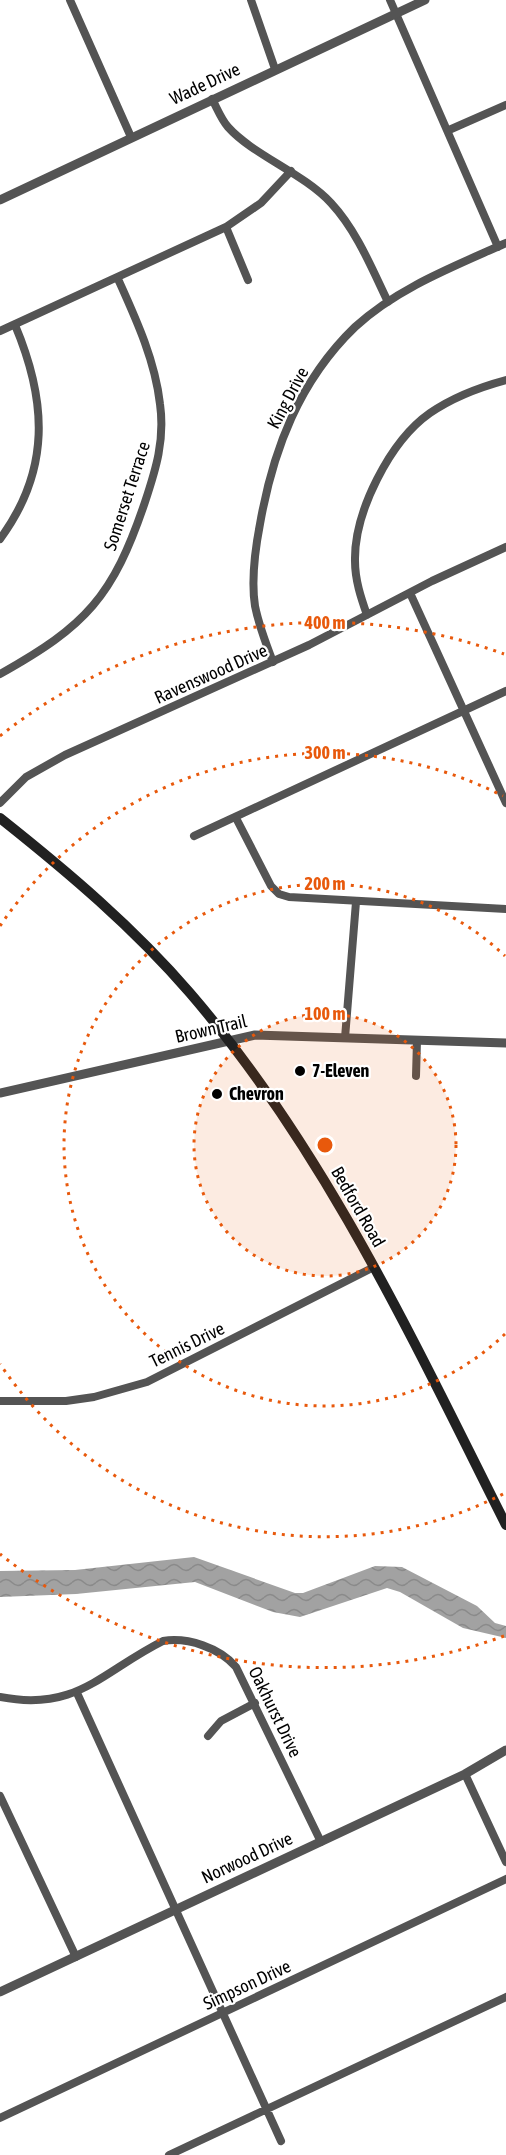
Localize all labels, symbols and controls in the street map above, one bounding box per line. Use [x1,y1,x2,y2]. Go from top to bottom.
street label: Wade Drive [166,58,243,109]
street label: King Drive [263,363,313,432]
street label: Somerset Terrace [99,439,154,553]
text: 400 m [304,612,345,633]
street label: Ravenswood Drive [151,639,270,708]
text: 300 m [305,742,345,763]
text: 200 m [305,873,345,894]
text: 100 m [305,1003,345,1024]
street label: Brown Trail [173,1010,249,1047]
place label: 7-Eleven [312,1060,370,1081]
marker: 7-Eleven [293,1064,307,1078]
place label: Chevron [229,1083,284,1104]
marker: Chevron [210,1087,224,1101]
centre of rings [315,1135,335,1155]
street label: Bedford Road [327,1163,390,1251]
street label: Tennis Drive [146,1317,227,1372]
street label: Oakhurst Drive [244,1663,306,1761]
street label: Norwood Drive [198,1827,296,1888]
street label: Simpson Drive [200,1955,294,2014]

